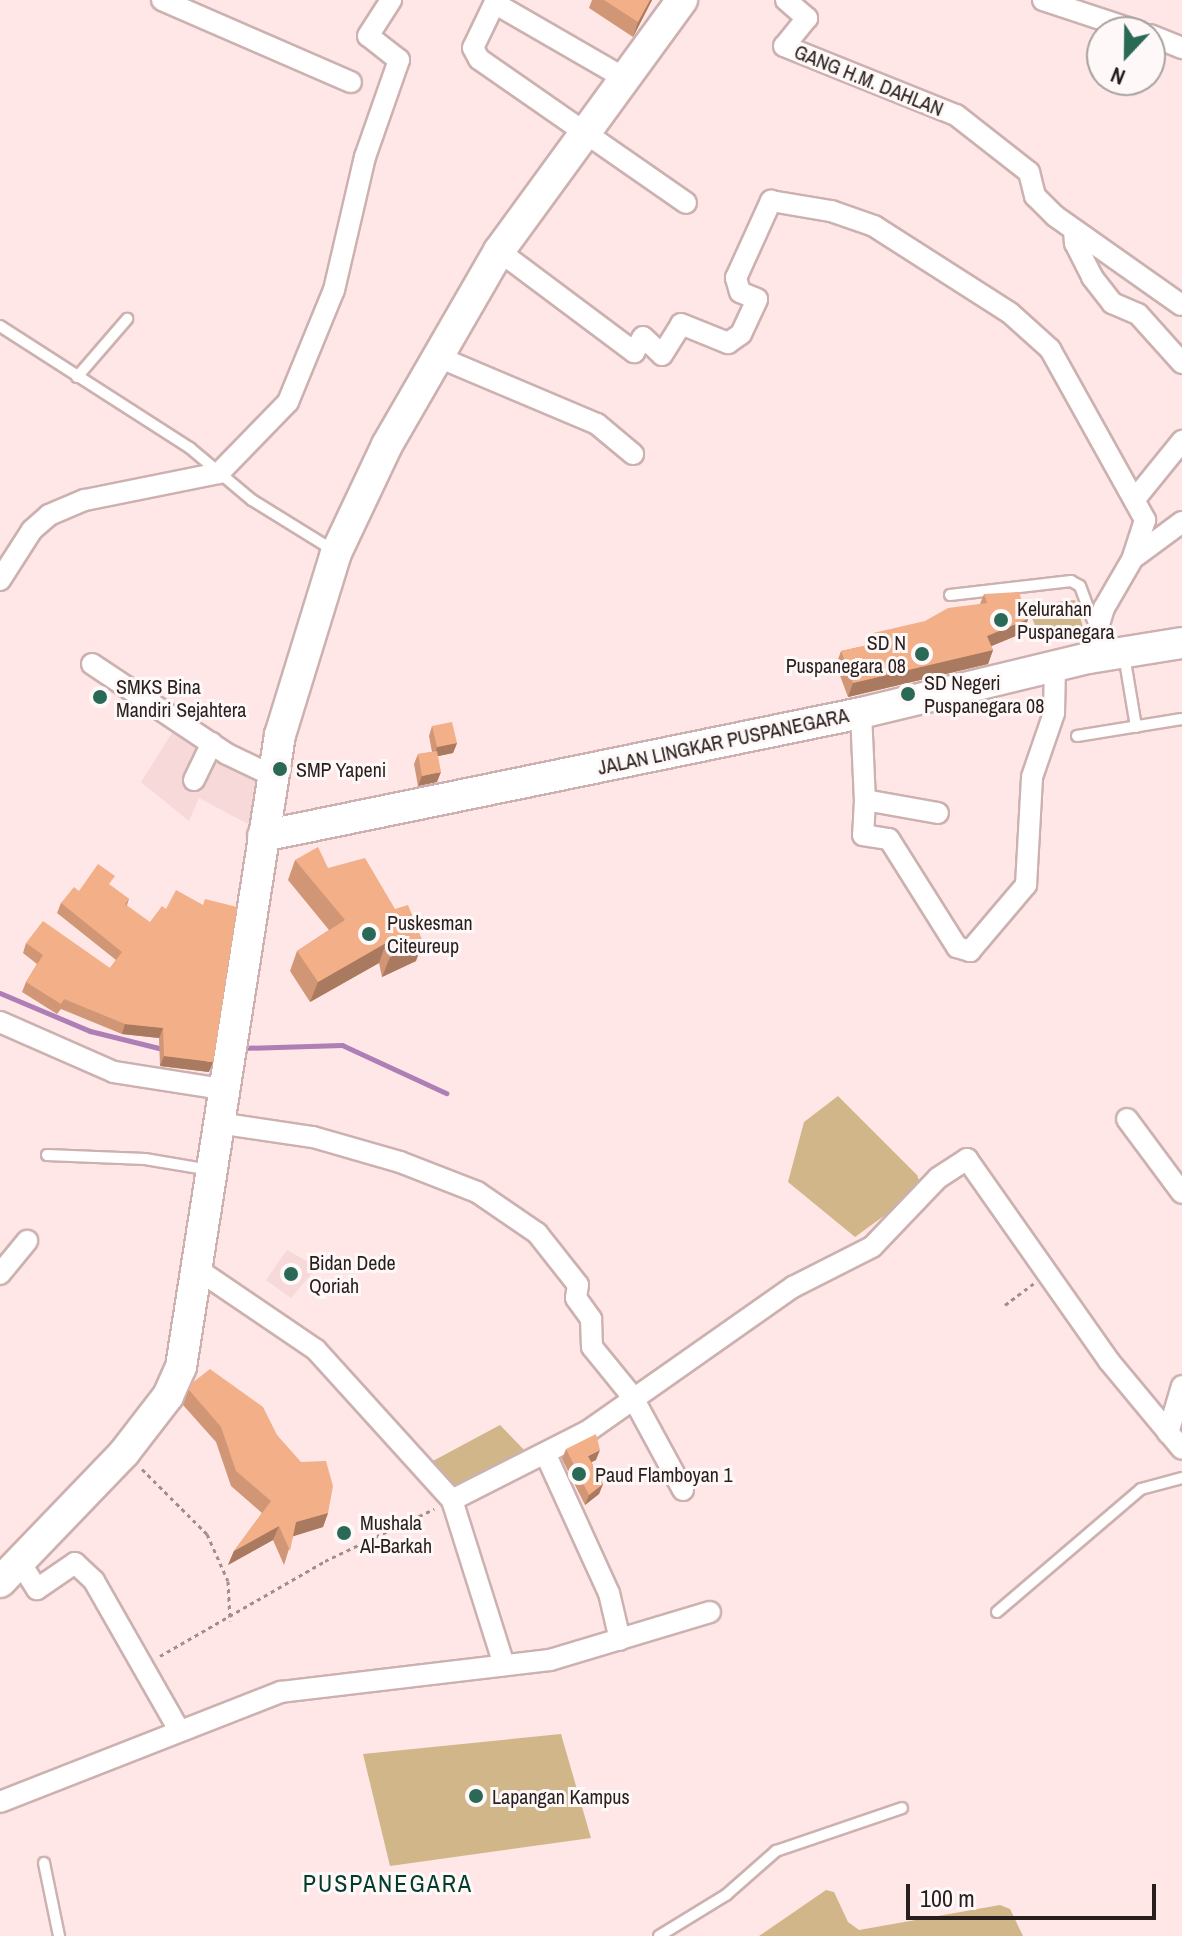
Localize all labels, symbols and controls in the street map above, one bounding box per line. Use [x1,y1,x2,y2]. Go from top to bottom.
north arrow [1086,16,1166,96]
street label: GANG H.M. DAHLAN [791,39,947,121]
text: N [1106,60,1129,93]
place label: Kelurahan Puspanegara [1017,596,1115,643]
marker: Kelurahan Puspanegara [992,611,1010,629]
place label: SD N Puspanegara 08 [786,630,906,677]
marker: SD N Puspanegara 08 [913,645,931,663]
place label: SD Negeri Puspanegara 08 [924,670,1044,717]
place label: SMKS Bina Mandiri Sejahtera [116,674,246,721]
marker: SD Negeri Puspanegara 08 [899,685,917,703]
marker: SMKS Bina Mandiri Sejahtera [91,688,109,706]
street label: JALAN LINGKAR PUSPANEGARA [595,703,851,779]
place label: SMP Yapeni [296,757,387,781]
marker: SMP Yapeni [271,760,289,778]
place label: Puskesman Citeureup [387,910,473,957]
marker: Puskesman Citeureup [358,923,380,945]
place label: Bidan Dede Qoriah [309,1250,396,1297]
marker: Bidan Dede Qoriah [280,1263,302,1285]
place label: Paud Flamboyan 1 [595,1462,733,1486]
marker: Paud Flamboyan 1 [570,1465,588,1483]
place label: Mushala Al-Barkah [360,1510,432,1557]
marker: Mushala Al-Barkah [335,1524,353,1542]
place label: Lapangan Kampus [492,1784,630,1808]
marker: Lapangan Kampus [467,1787,485,1805]
scale bar [910,1868,1160,1918]
district label: PUSPANEGARA [303,1870,473,1898]
text: 100 m [920,1882,975,1914]

